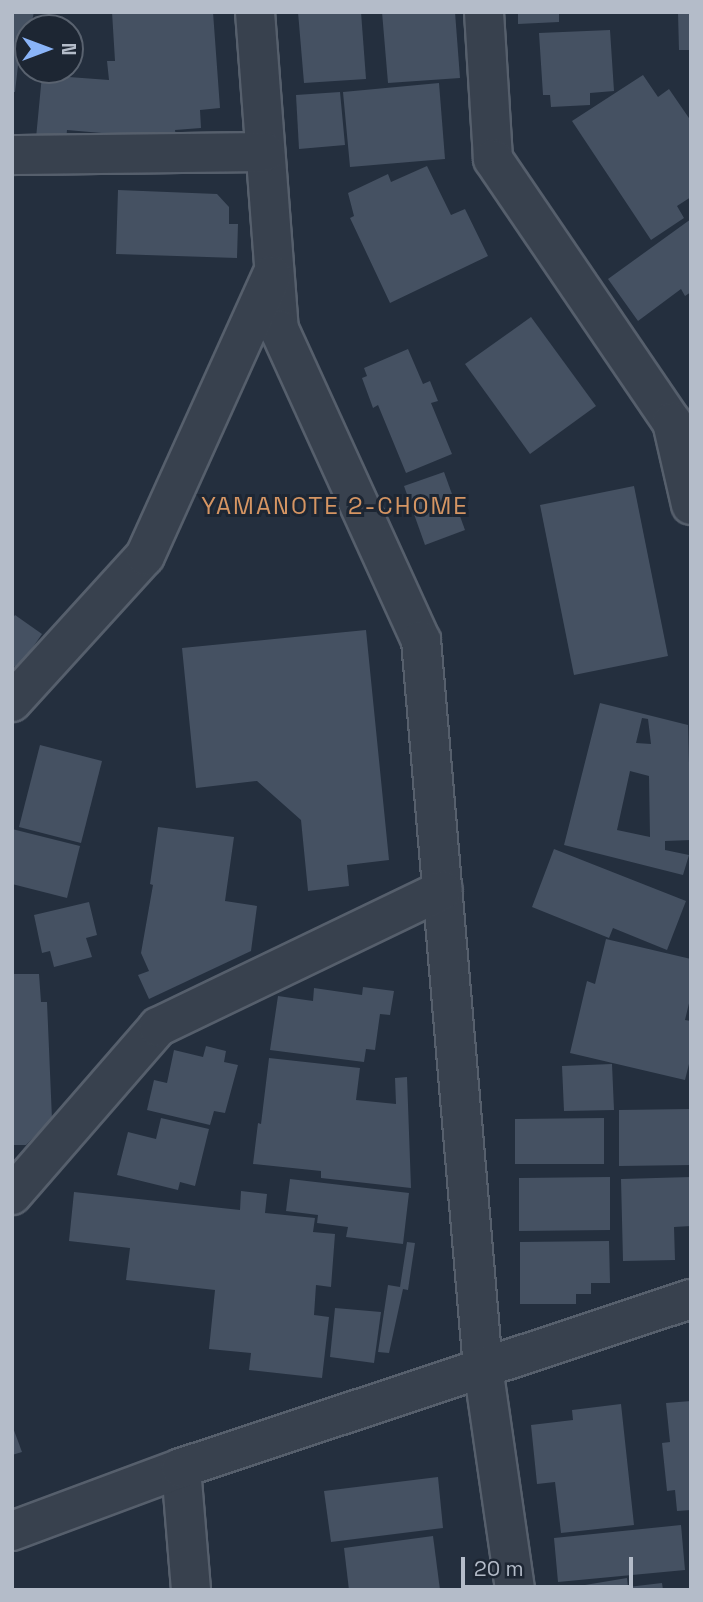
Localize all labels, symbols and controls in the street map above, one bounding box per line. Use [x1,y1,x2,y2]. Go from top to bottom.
north arrow [14,14,84,84]
text: N [56,43,81,55]
district label: YAMANOTE 2-CHOME [203,492,467,520]
scale bar [465,1542,636,1586]
text: 20 m [474,1555,524,1582]

